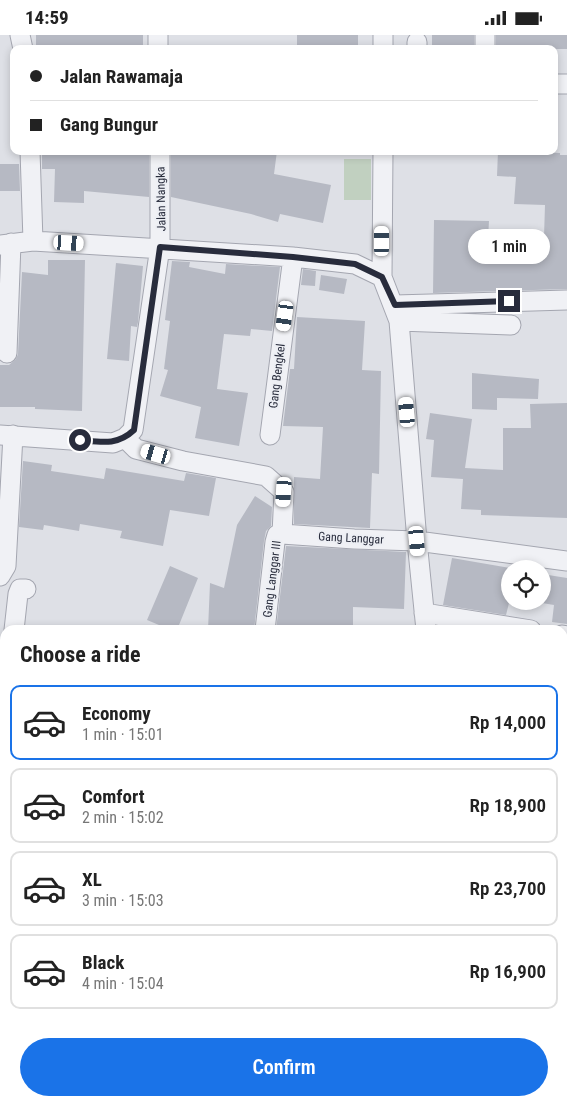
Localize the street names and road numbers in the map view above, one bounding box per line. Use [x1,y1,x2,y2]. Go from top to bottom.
street label: Jalan Nangka [153,166,169,231]
street label: Gang Bengkel [266,343,288,409]
street label: Gang Langgar [318,529,385,547]
street label: Gang Langgar III [260,540,284,618]

